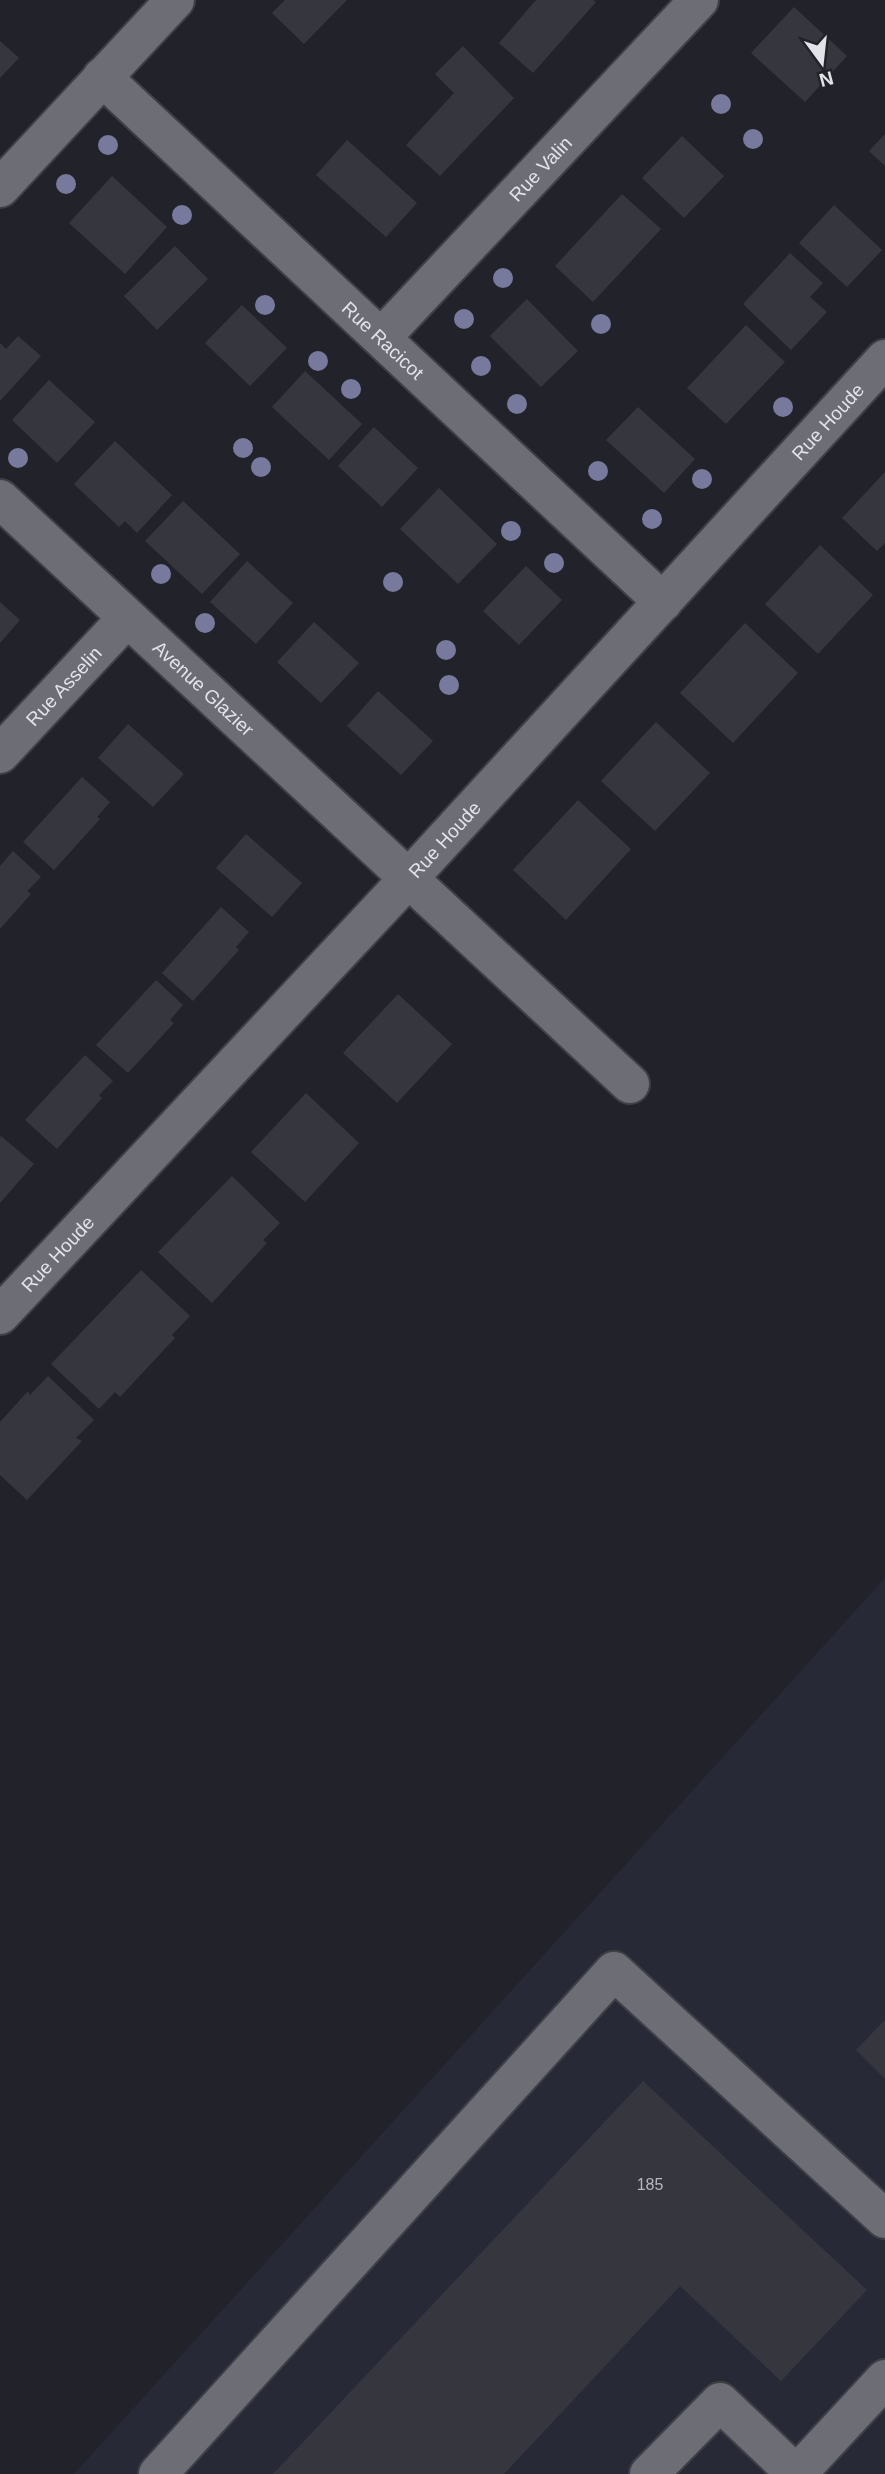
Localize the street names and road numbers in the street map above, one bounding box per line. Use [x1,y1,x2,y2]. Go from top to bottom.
street label: Rue Valin [505,132,576,205]
street label: Rue Racicot [338,297,429,384]
street label: Rue Houde [787,379,868,464]
street label: Avenue Glazier [149,636,259,740]
street label: Rue Asselin [22,642,105,730]
street label: Rue Houde [404,797,485,882]
street label: Rue Houde [17,1211,98,1296]

